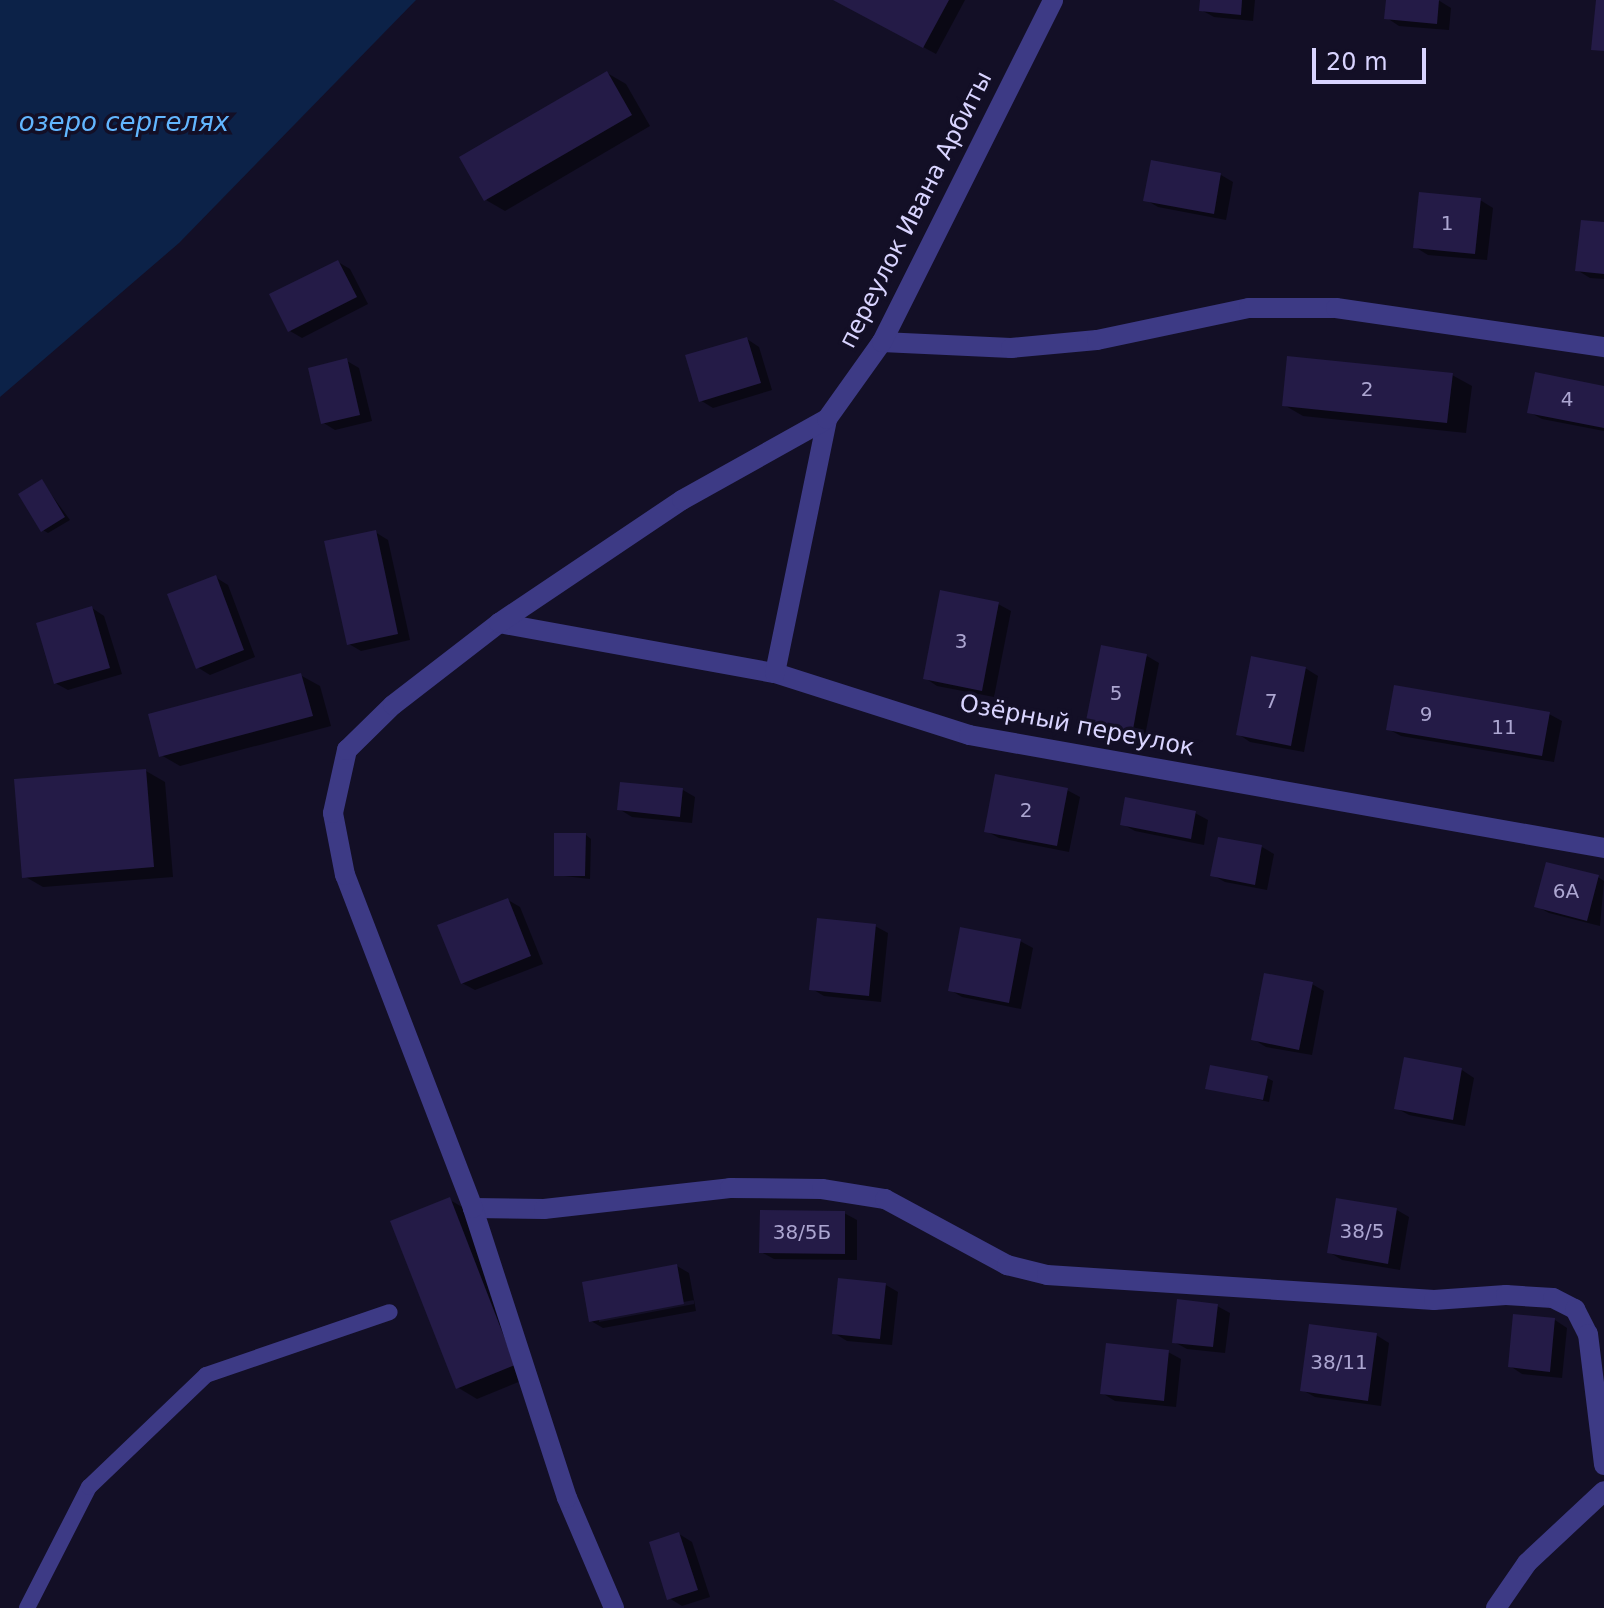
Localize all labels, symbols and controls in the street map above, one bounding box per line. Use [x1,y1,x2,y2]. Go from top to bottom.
scale bar [1316,32,1430,82]
text: 20 m [1326,48,1388,76]
street label: переулок Ивана Арбиты [834,67,998,353]
water label: озеро сергелях [19,107,229,139]
house number: 1 [1441,211,1453,235]
house number: 2 [1361,377,1373,401]
house number: 4 [1561,387,1573,411]
house number: 3 [955,629,967,653]
house number: 5 [1110,681,1122,705]
street label: Озёрный переулок [957,689,1197,763]
house number: 7 [1265,689,1277,713]
house number: 9 [1420,702,1432,726]
house number: 11 [1491,715,1517,739]
house number: 2 [1020,798,1032,822]
house number: 6А [1553,879,1579,903]
house number: 38/5 [1340,1219,1384,1243]
house number: 38/5Б [773,1220,831,1244]
house number: 38/11 [1310,1350,1368,1374]

